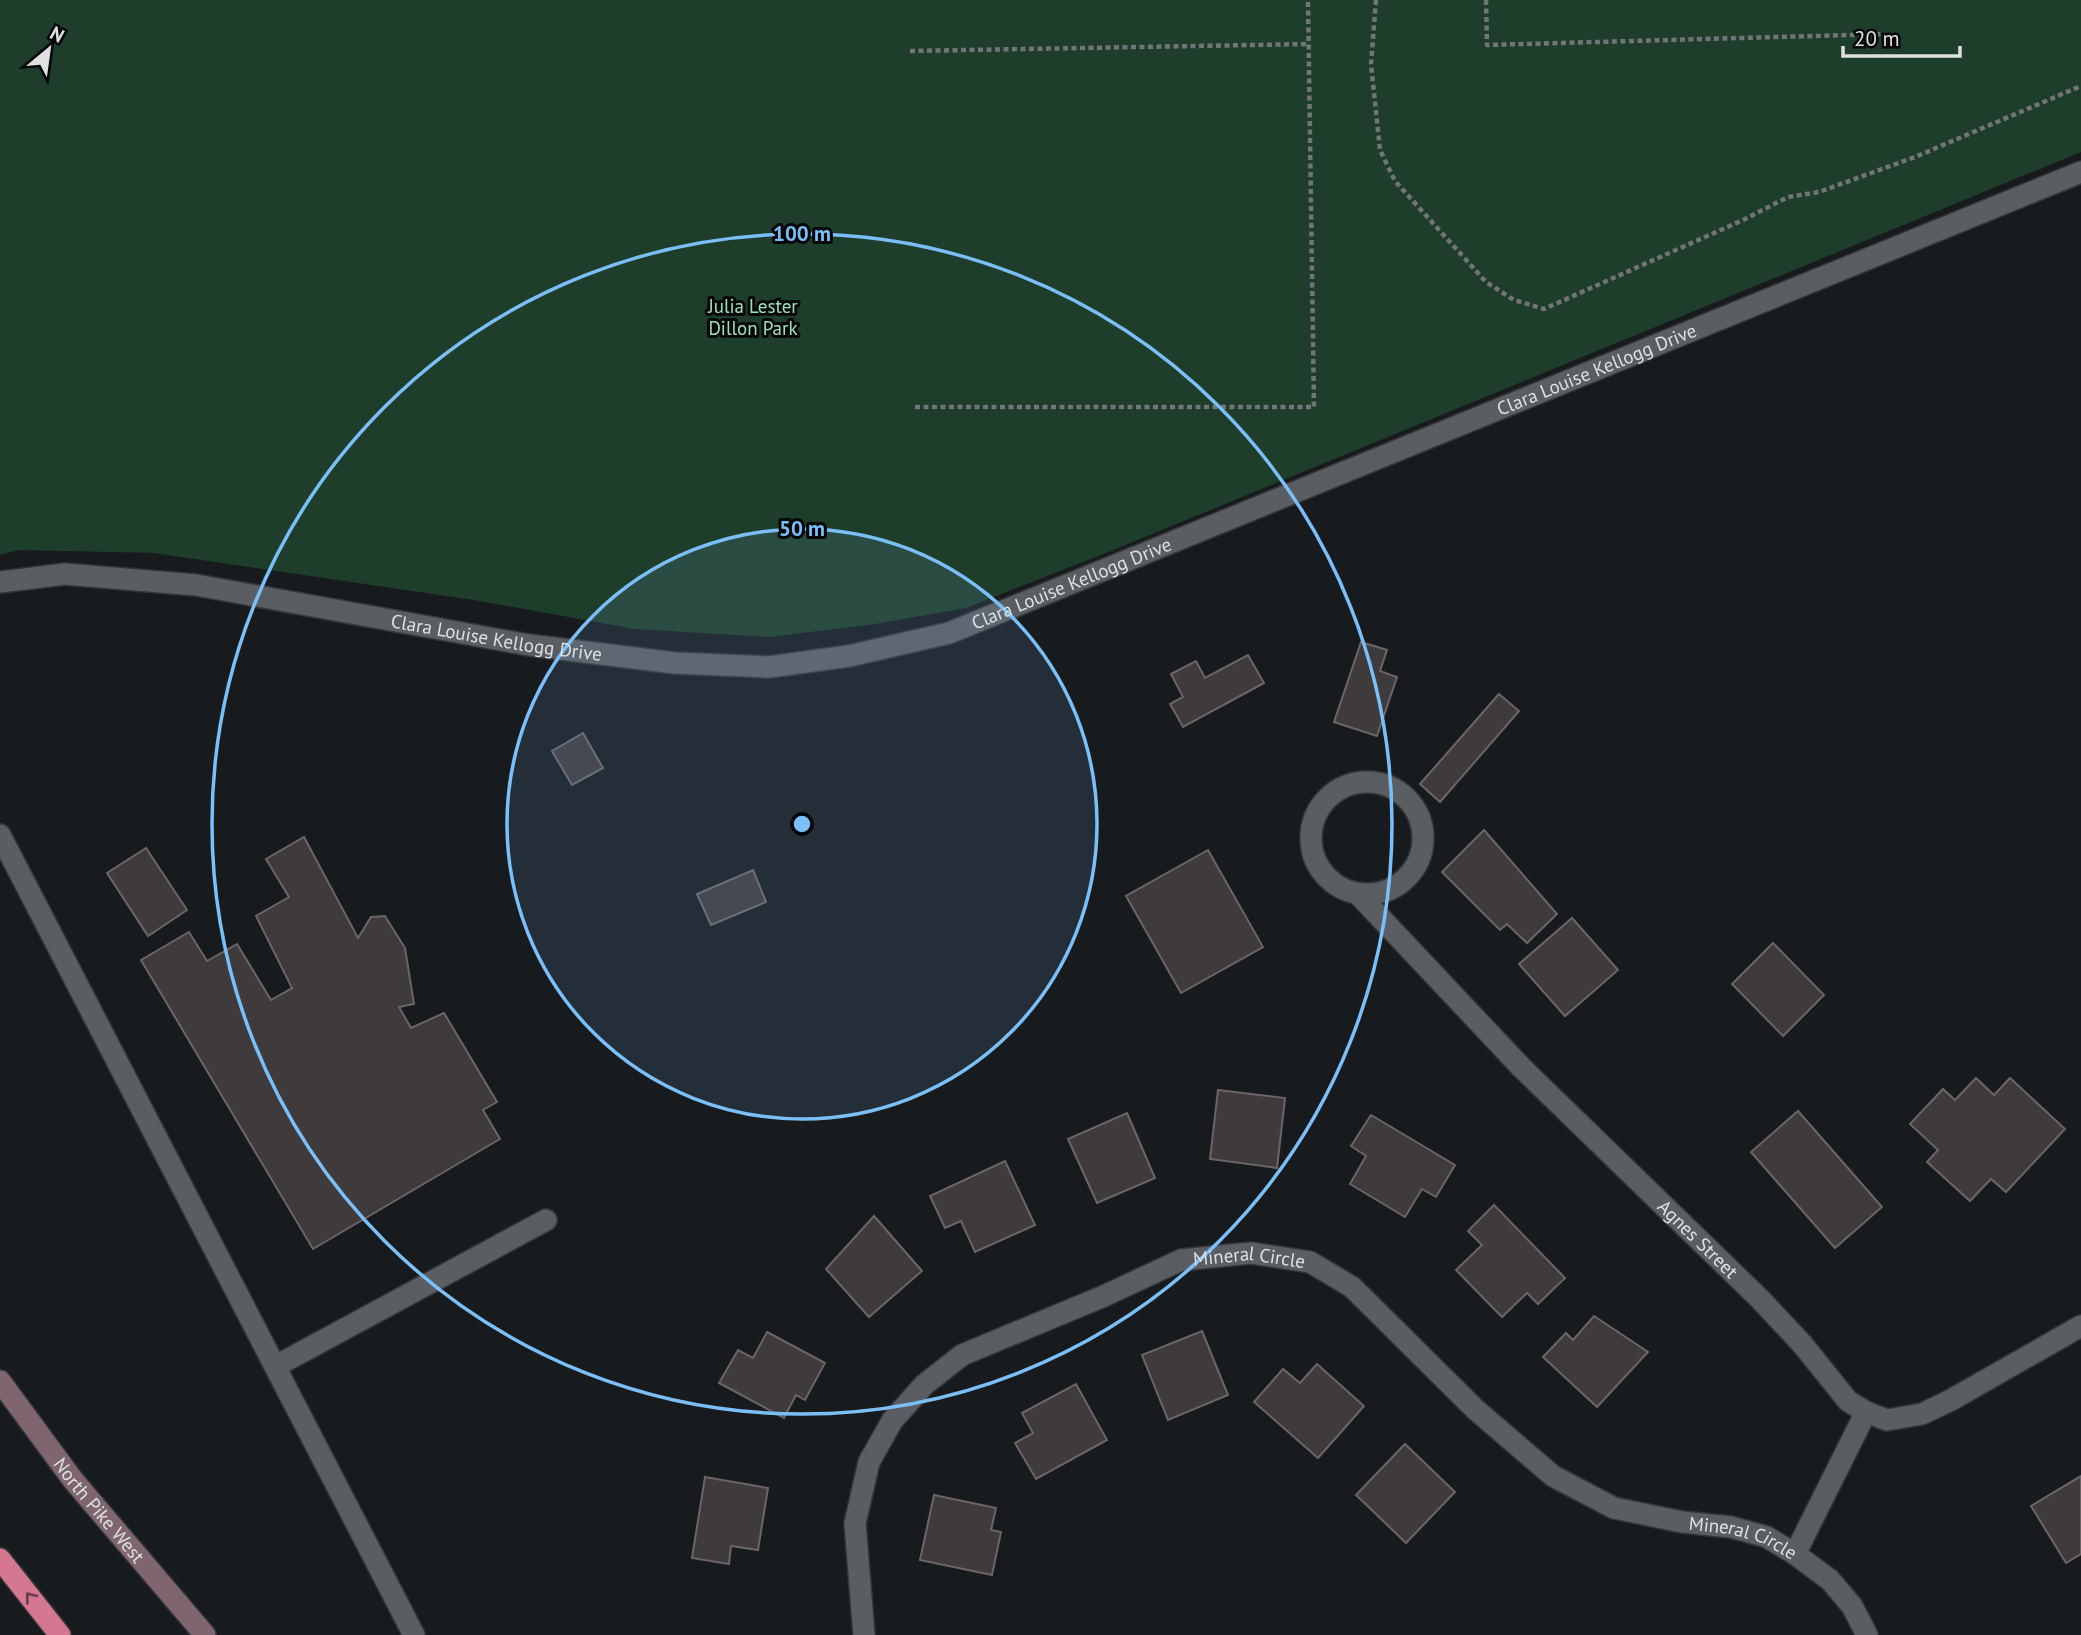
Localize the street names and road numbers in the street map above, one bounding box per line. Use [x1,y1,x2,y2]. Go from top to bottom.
street label: Clara Louise Kellogg Drive [1493,318,1700,421]
street label: Clara Louise Kellogg Drive [968,532,1175,635]
street label: Clara Louise Kellogg Drive [389,608,603,666]
street label: Agnes Street [1653,1194,1744,1284]
street label: Mineral Circle [1192,1241,1307,1273]
street label: North Pike West [49,1453,151,1568]
street label: Mineral Circle [1688,1511,1802,1565]

